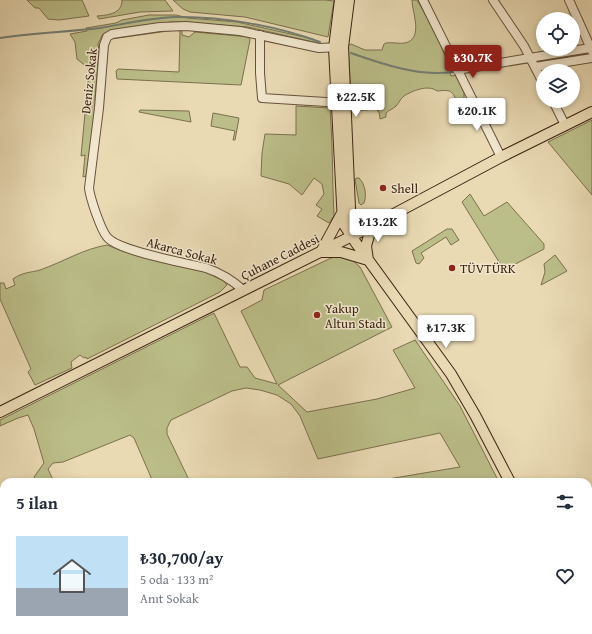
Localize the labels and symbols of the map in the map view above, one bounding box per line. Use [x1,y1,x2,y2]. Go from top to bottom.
pin: ₺30.7K [440,45,506,79]
street label: Deniz Sokak [76,47,102,115]
pin: ₺22.5K [323,84,389,118]
pin: ₺20.1K [444,98,510,132]
place label: Shell [391,179,418,198]
marker: Shell [378,183,388,193]
pin: ₺13.2K [345,209,411,243]
street label: Çuhane Caddesi [237,229,323,285]
street label: Akarca Sokak [144,232,220,270]
place label: TÜVTÜRK [460,259,516,278]
marker: TÜVTÜRK [447,263,457,273]
place label: Yakup Altun Stadı [325,299,386,333]
marker: Yakup Altun Stadı [312,310,322,320]
pin: ₺17.3K [413,315,479,349]

